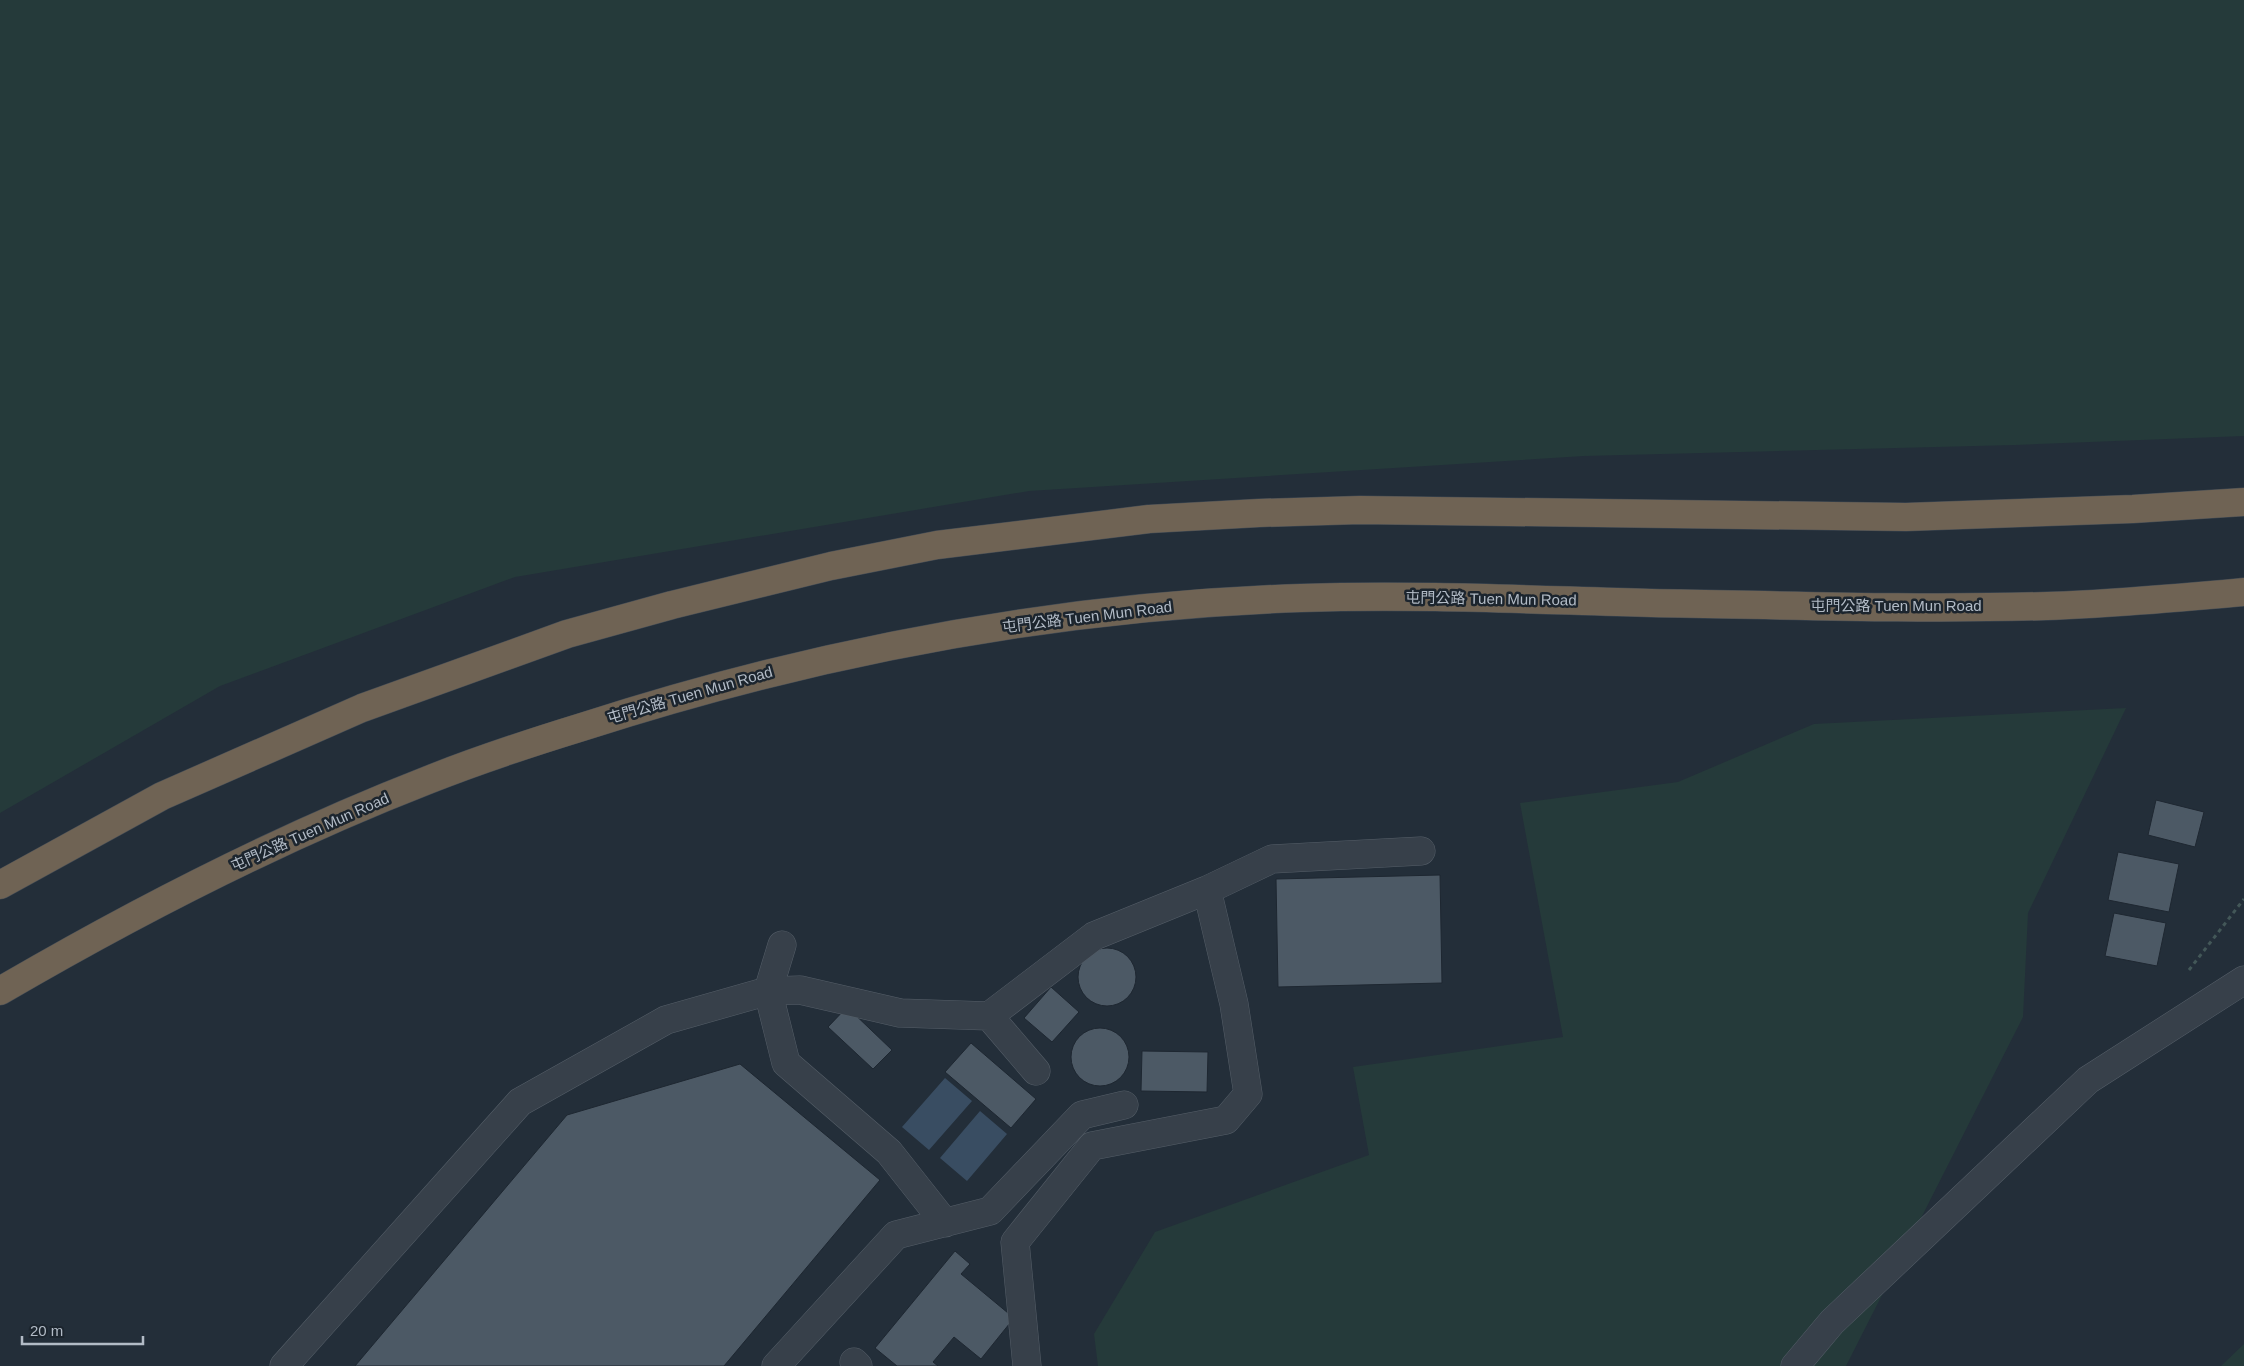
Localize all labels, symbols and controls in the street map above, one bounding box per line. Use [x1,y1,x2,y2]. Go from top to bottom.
street label: 屯門公路 Tuen Mun Road [1405,589,1577,608]
street label: 屯門公路 Tuen Mun Road [1810,597,1982,614]
street label: 屯門公路 Tuen Mun Road [1001,598,1173,635]
street label: 屯門公路 Tuen Mun Road [605,663,774,726]
street label: 屯門公路 Tuen Mun Road [228,789,391,874]
scale bar [22,1314,144,1346]
text: 20 m [30,1322,63,1339]

